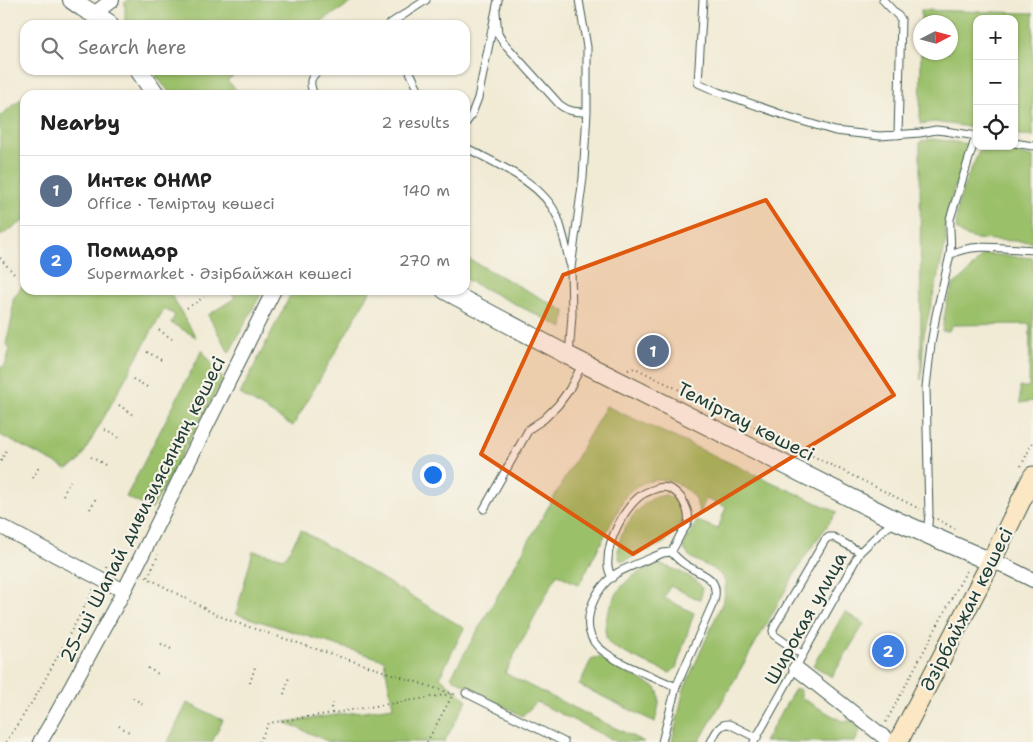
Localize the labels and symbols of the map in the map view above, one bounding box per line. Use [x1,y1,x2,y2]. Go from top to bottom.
north arrow [913,15,958,60]
pin: 1 [637,332,669,370]
street label: 25-ші Шапай дивизиясының көшесі [54,352,231,667]
street label: Теміртау көшесі [673,376,819,467]
your location [420,462,446,488]
street label: Әзірбайжан көшесі [914,523,1019,695]
street label: Широкая улица [759,547,852,689]
pin: 2 [872,632,904,670]

